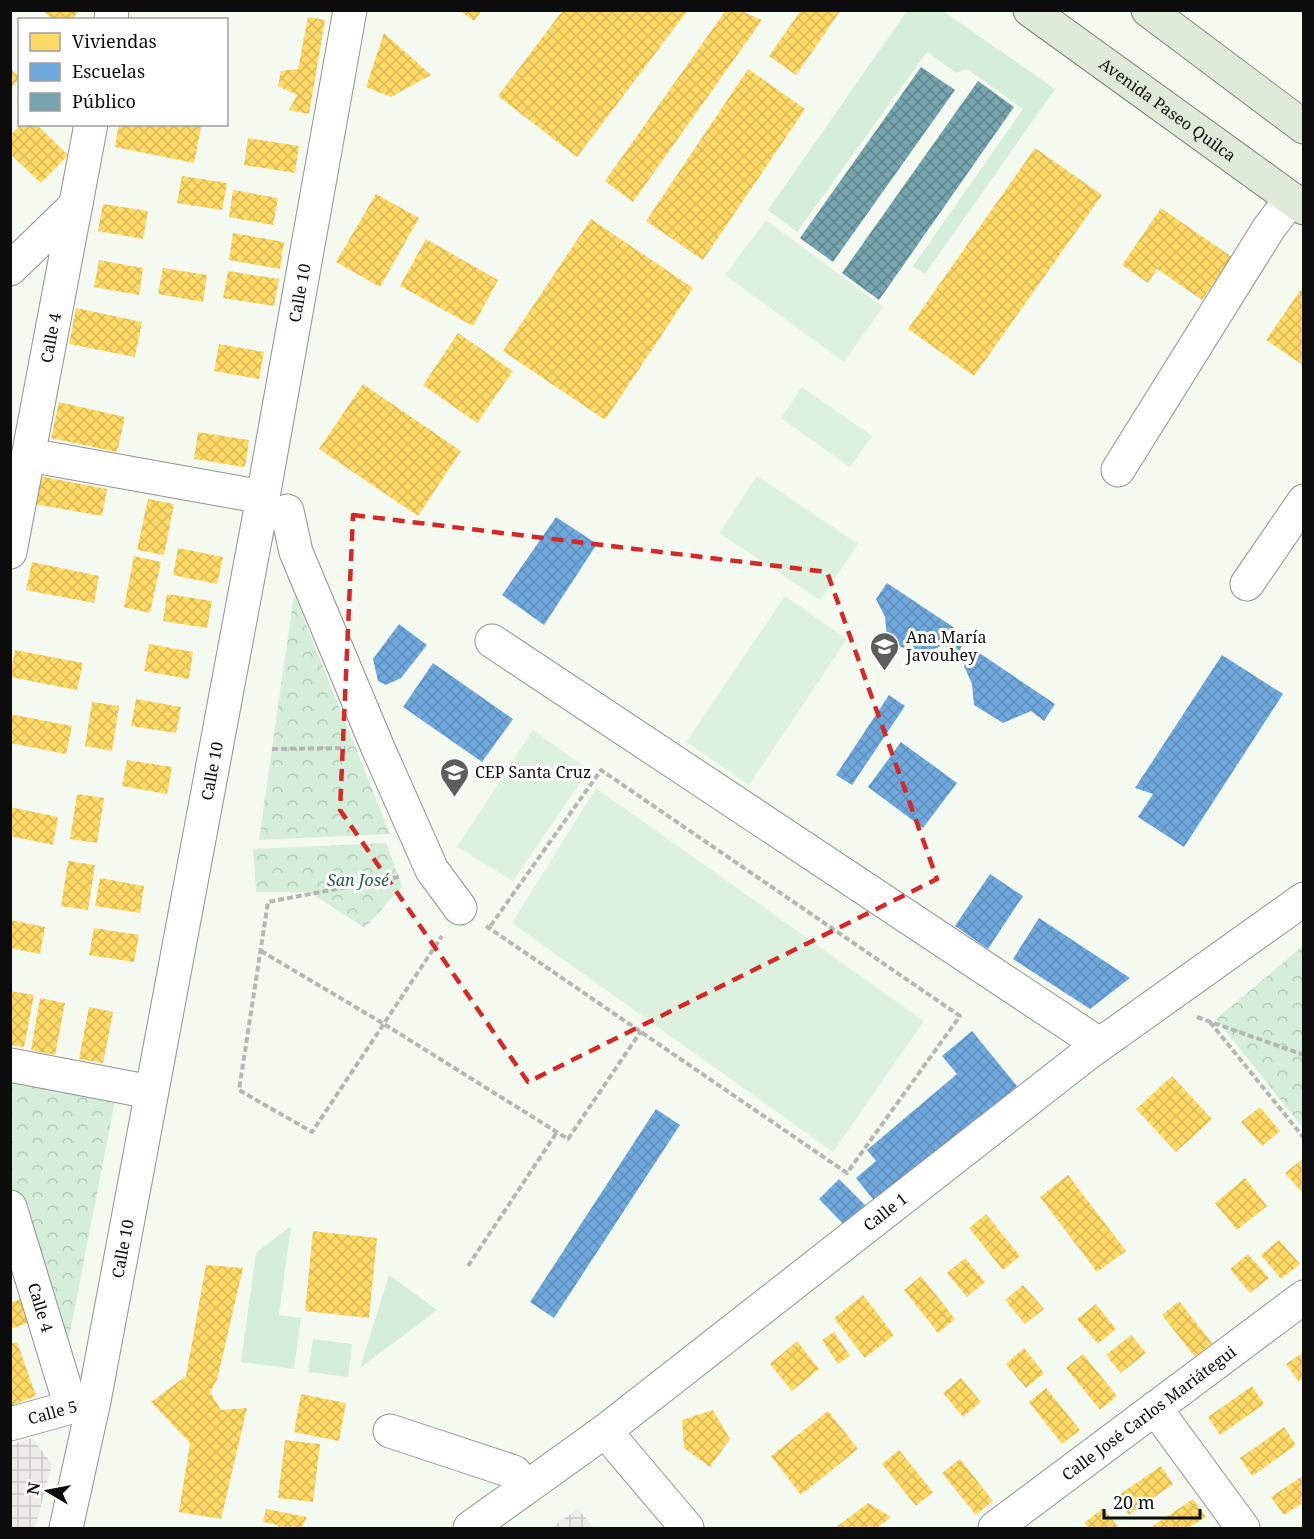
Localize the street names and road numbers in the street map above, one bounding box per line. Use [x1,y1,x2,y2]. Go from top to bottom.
street label: Avenida Paseo Quilca [1095,53,1241,166]
street label: Calle 10 [283,262,316,324]
street label: Calle 4 [35,311,66,365]
street label: Calle 10 [196,740,228,802]
street label: Calle 1 [859,1188,912,1236]
street label: Calle 10 [106,1217,139,1280]
street label: Calle 4 [23,1280,59,1335]
street label: Calle José Carlos Mariátegui [1057,1341,1240,1485]
street label: Calle 5 [25,1395,80,1430]

